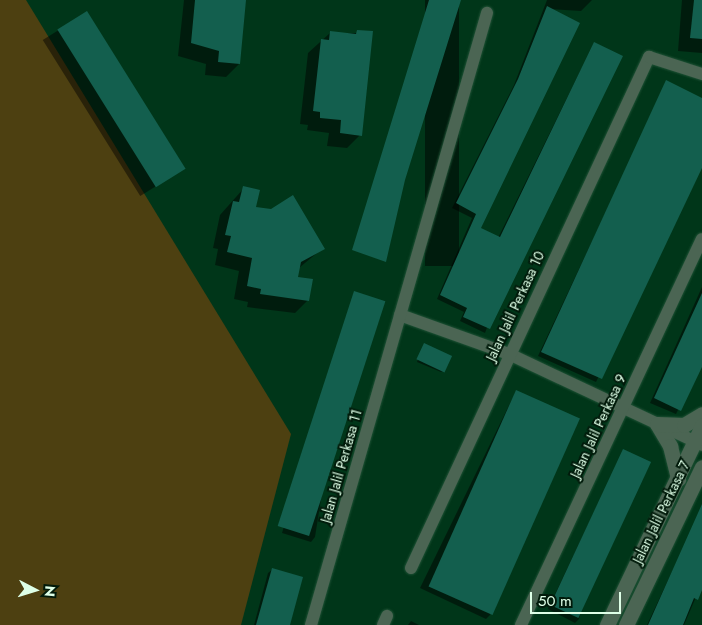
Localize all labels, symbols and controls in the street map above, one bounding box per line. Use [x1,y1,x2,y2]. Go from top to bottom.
street label: Jalan Jalil Perkasa 10 [482,248,548,364]
street label: Jalan Jalil Perkasa 9 [567,371,629,481]
street label: Jalan Jalil Perkasa 11 [317,407,365,525]
street label: Jalan Jalil Perkasa 7 [629,458,693,566]
north arrow [10,565,60,615]
scale bar [532,582,623,614]
text: N [39,585,60,598]
text: 50 m [538,590,572,612]

